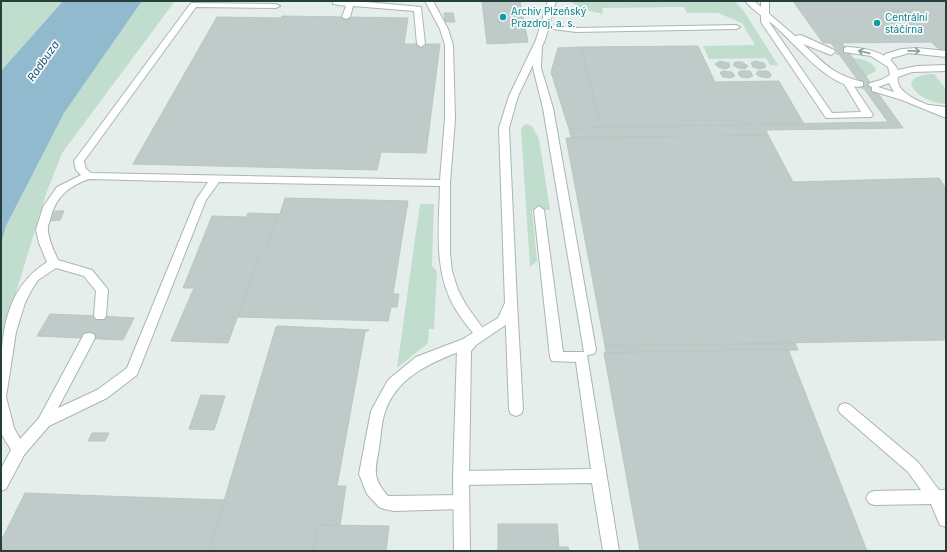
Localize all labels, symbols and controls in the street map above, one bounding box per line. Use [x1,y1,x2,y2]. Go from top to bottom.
place label: Archiv Plzeňský Prazdroj, a. s. [511,5,587,29]
place label: Centrální stáčírna [885,11,928,35]
marker: Archiv Plzeňský Prazdroj, a. s. [498,12,508,22]
marker: Centrální stáčírna [872,18,882,28]
water label: Radbuza [24,38,62,84]
one-way arrow [907,47,920,54]
one-way arrow [858,48,871,56]

